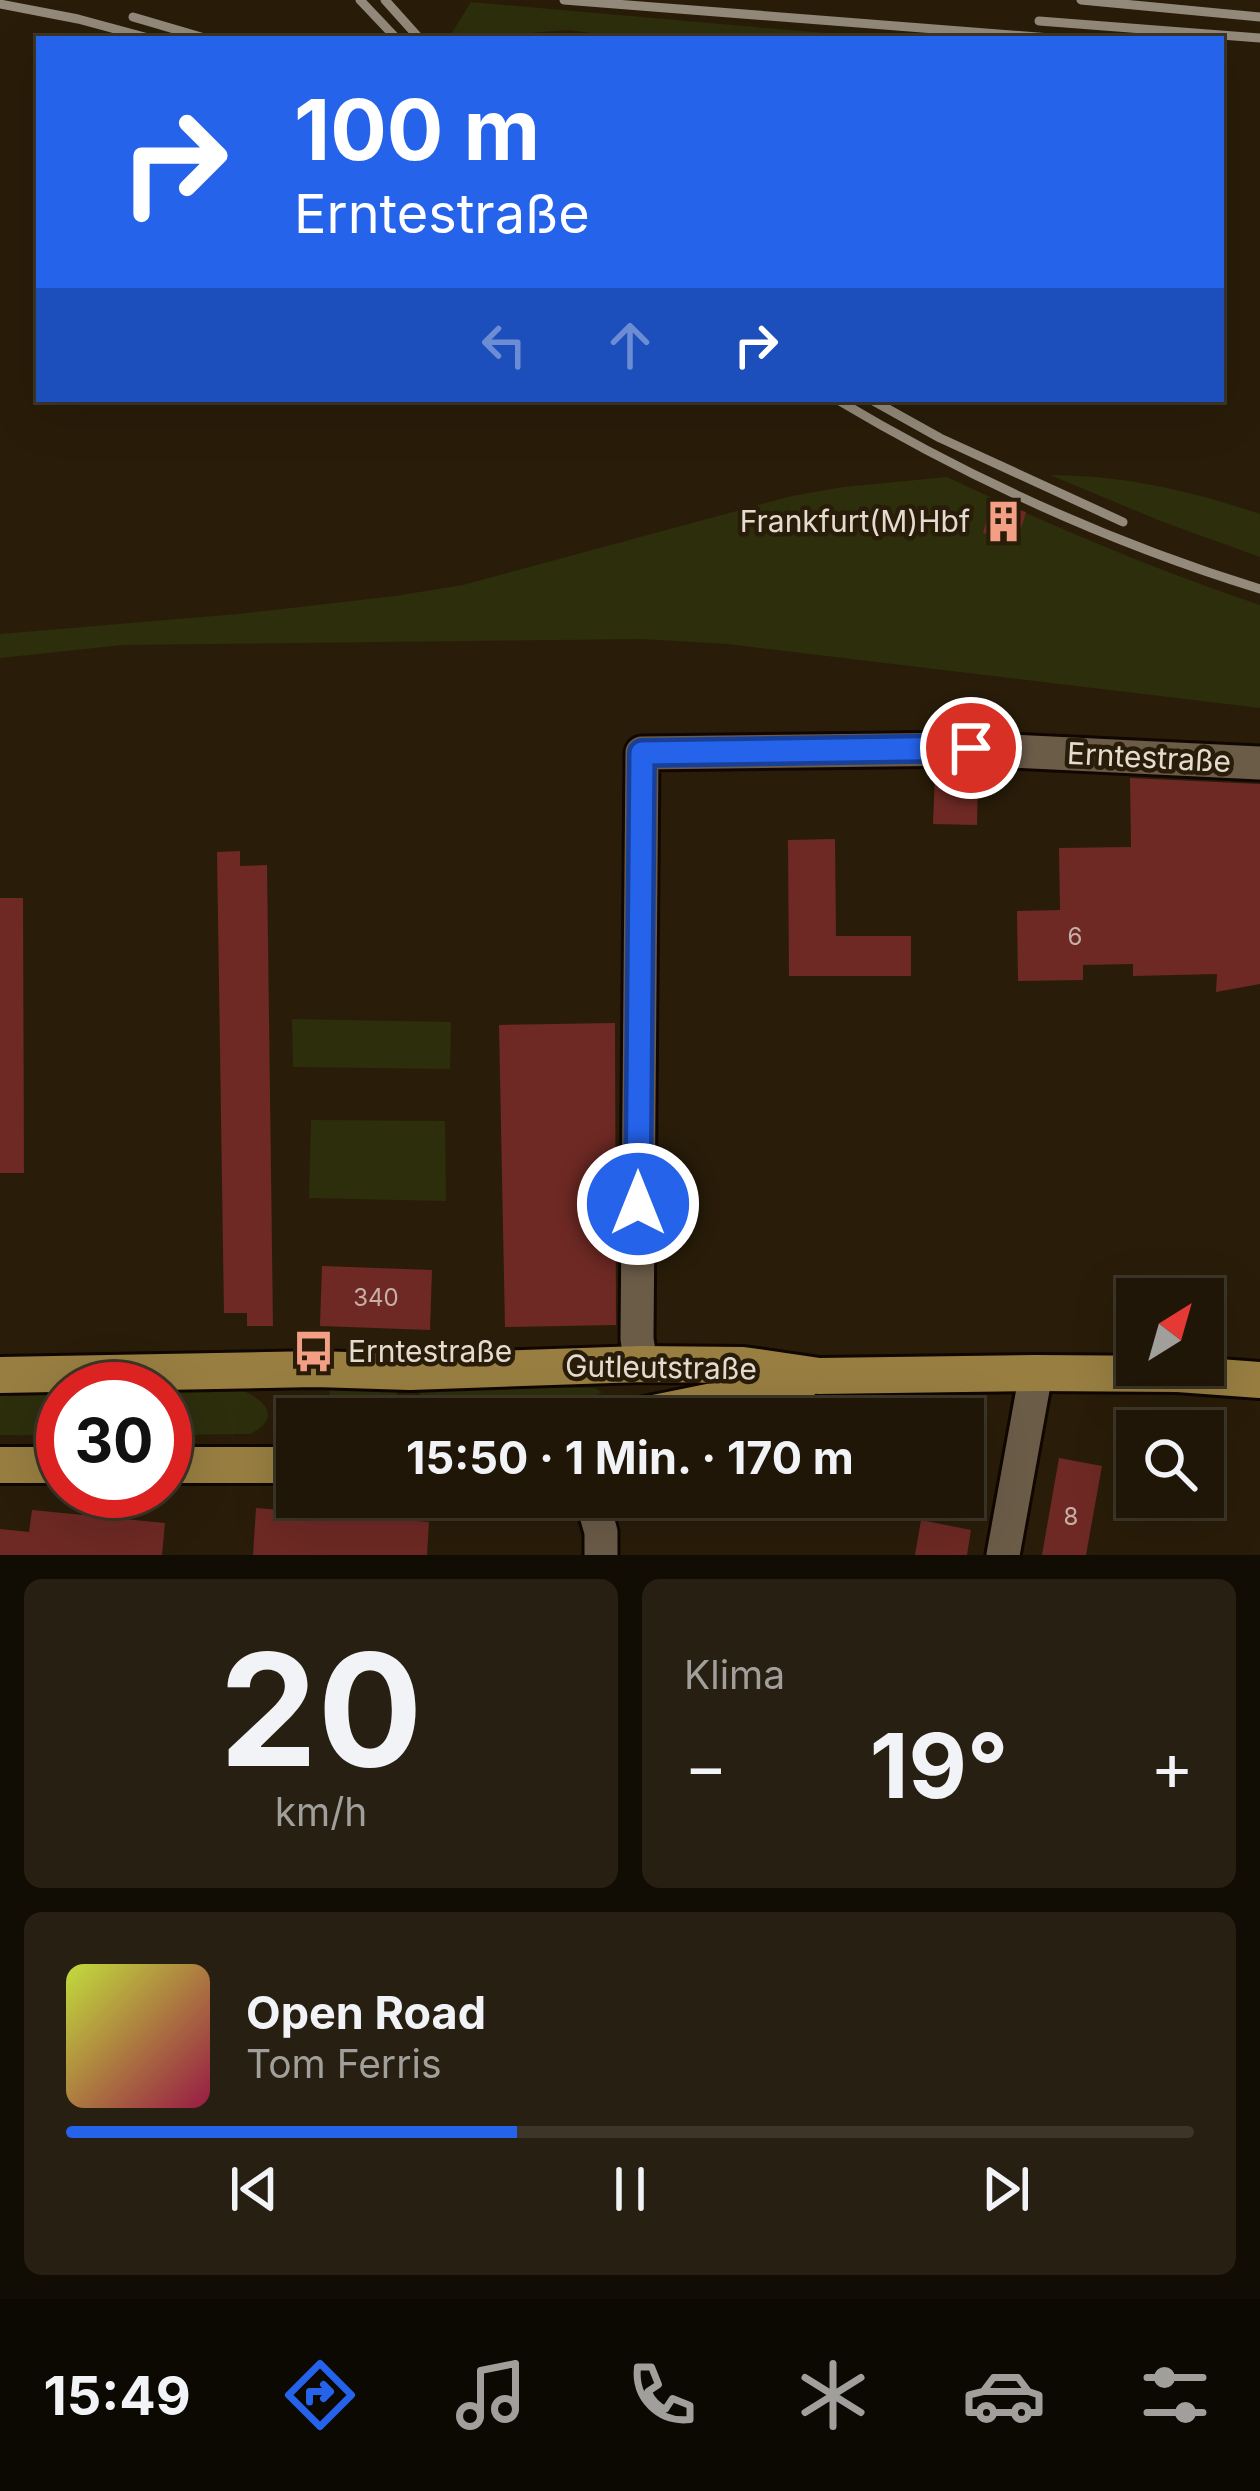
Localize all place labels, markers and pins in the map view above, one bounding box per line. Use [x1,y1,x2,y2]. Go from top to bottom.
building icon: Frankfurt(M)Hbf [981,499,1027,545]
place label: Frankfurt(M)Hbf [740,503,970,539]
pin [920,697,1022,799]
bus stop icon: Erntestraße [291,1329,337,1375]
place label: Erntestraße [348,1333,512,1369]

